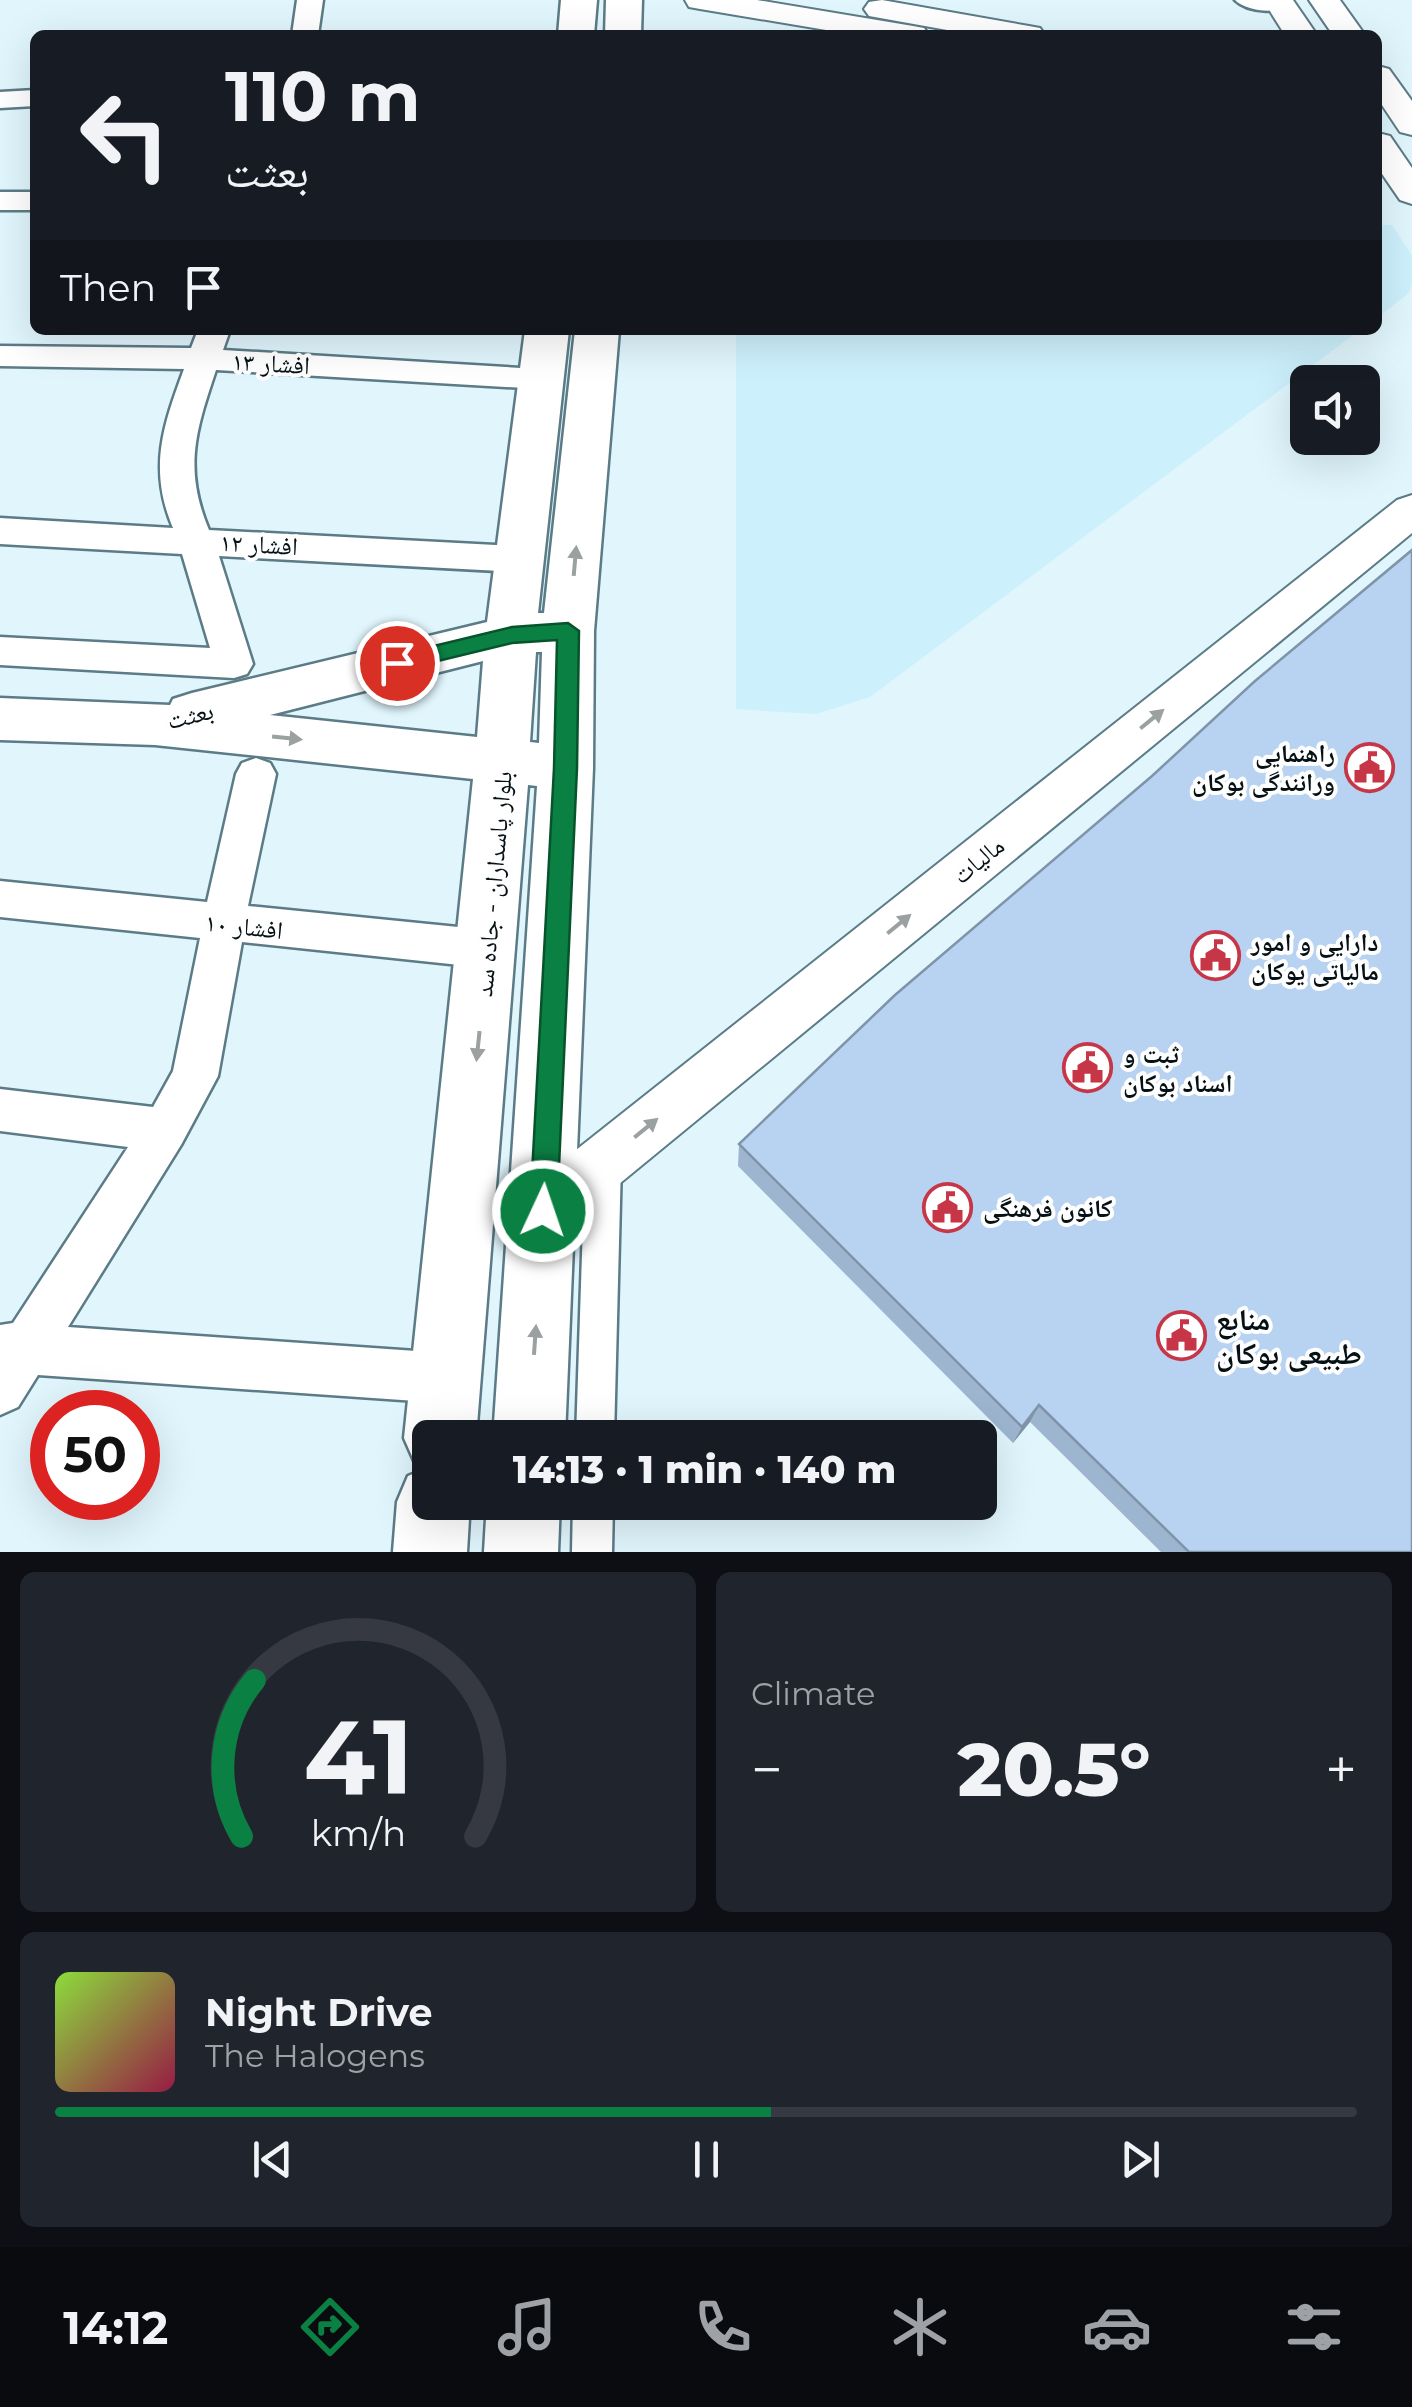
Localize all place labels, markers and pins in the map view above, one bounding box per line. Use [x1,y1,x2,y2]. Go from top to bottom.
pin [355,621,440,706]
place label: راهنمایی ورانندگی بوکان [1192,738,1335,798]
public building icon: راهنمایی ورانندگی بوکان [1344,741,1396,793]
place label: دارایی و امور مالیاتی یوکان [1250,927,1379,987]
public building icon: دارایی و امور مالیاتی یوکان [1190,930,1242,982]
place label: ثبت و اسناد بوکان [1123,1039,1233,1098]
public building icon: ثبت و اسناد بوکان [1062,1042,1114,1094]
public building icon: کانون فرهنگی [922,1182,974,1234]
place label: کانون فرهنگی [983,1193,1112,1224]
place label: منابع طبیعی بوکان [1216,1301,1362,1372]
public building icon: منابع طبیعی بوکان [1155,1310,1207,1362]

